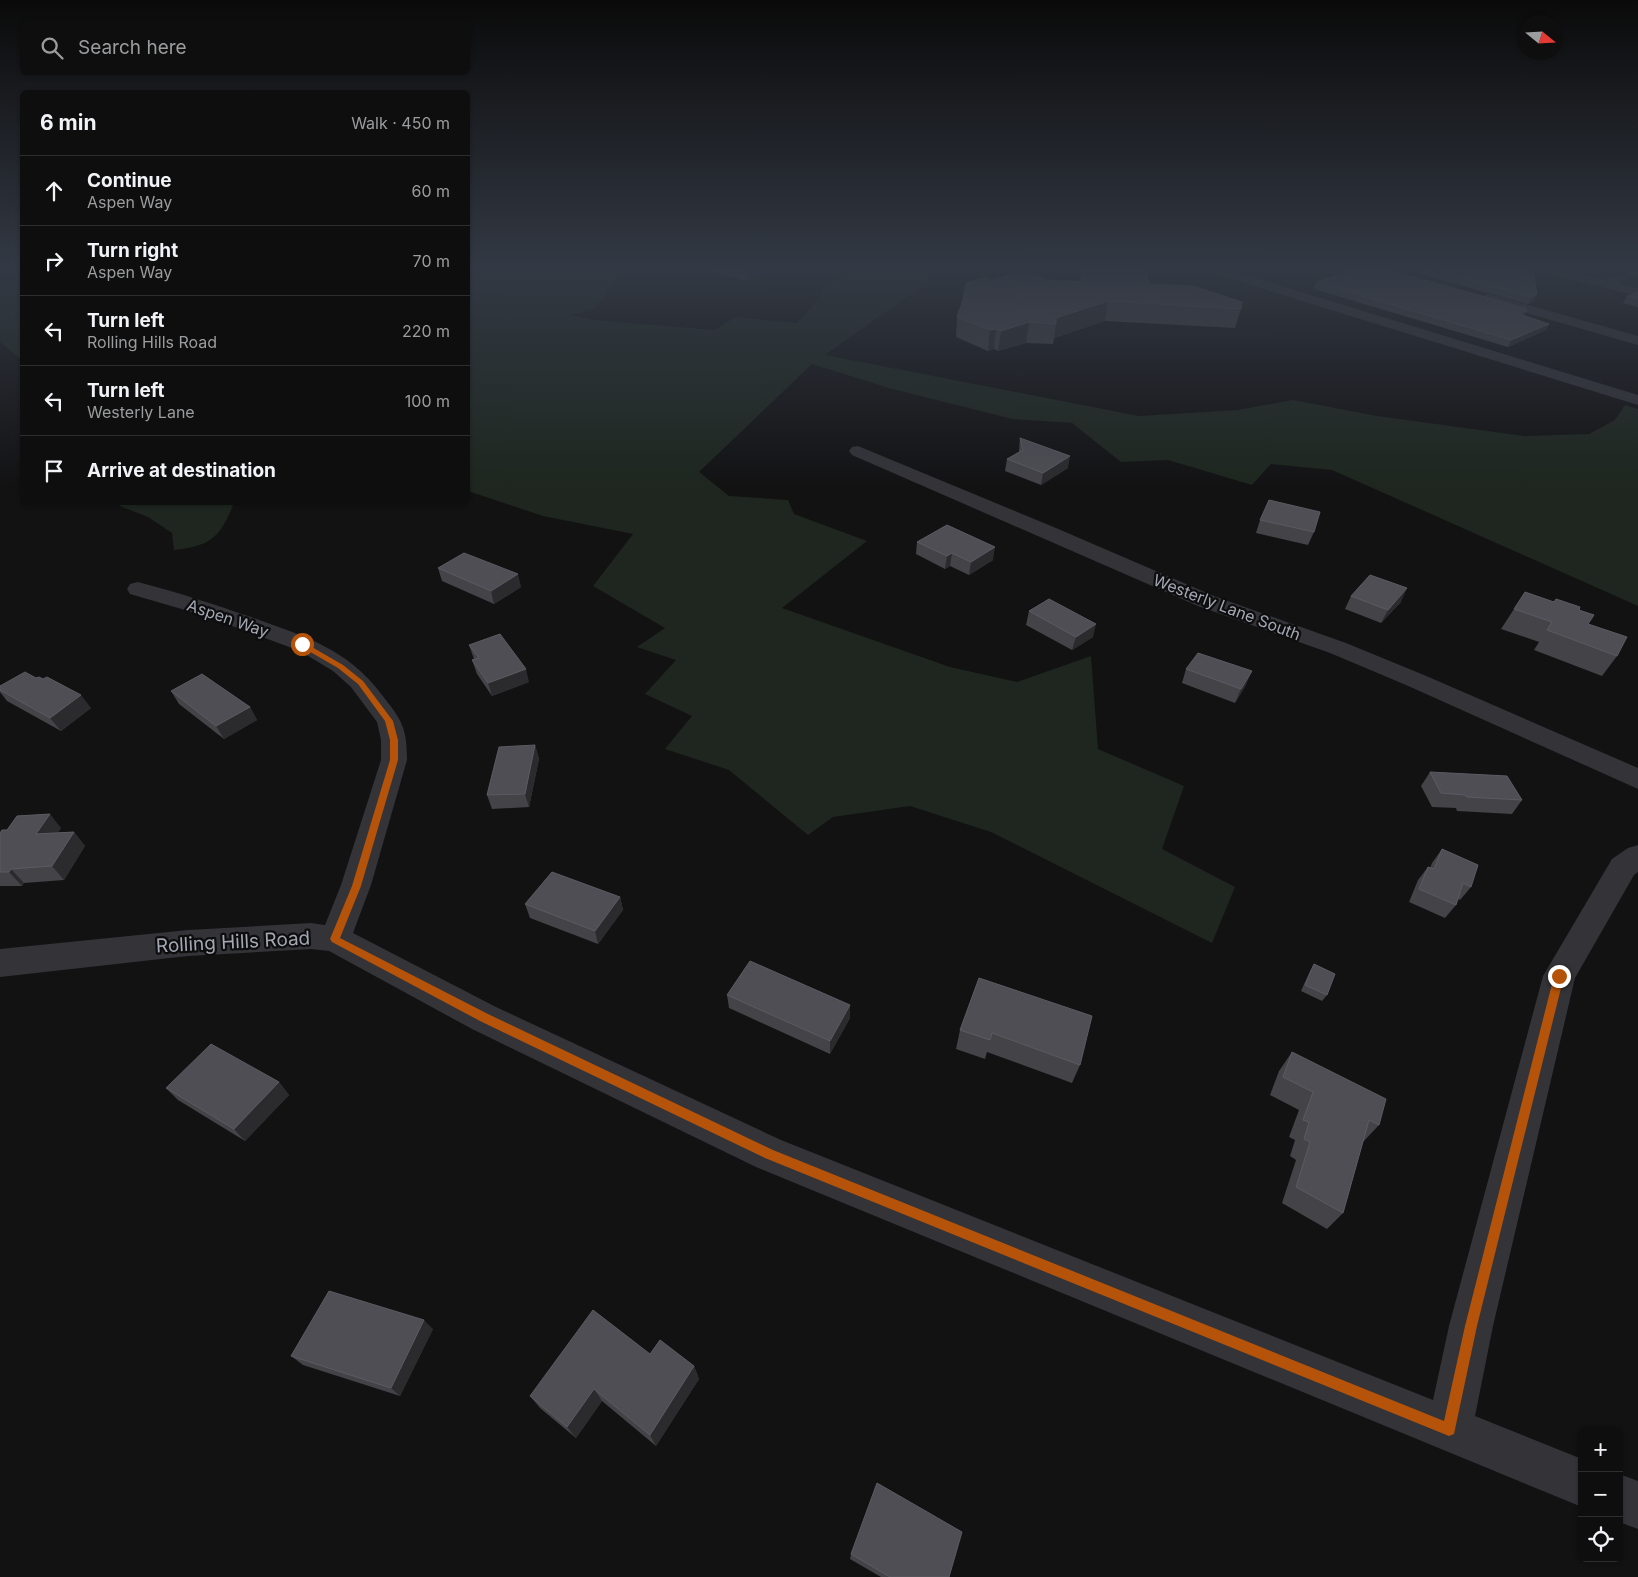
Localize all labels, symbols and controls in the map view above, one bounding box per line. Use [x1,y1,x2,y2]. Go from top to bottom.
north arrow [1518,15,1563,60]
search box [20,20,470,75]
icon: search [38,34,66,62]
text: Search here [78,36,187,59]
text: 6 min [40,110,97,135]
text: Walk · 450 m [351,113,450,133]
text: Continue [87,169,172,192]
icon: ahead [40,177,68,205]
text: 60 m [411,181,450,201]
text: Aspen Way [87,192,172,212]
text: Turn right [87,239,178,262]
icon: right [40,247,68,275]
text: 70 m [413,251,450,271]
text: Aspen Way [87,262,172,282]
text: Turn left [87,309,165,332]
icon: left [40,317,68,345]
text: 220 m [402,321,450,341]
text: Rolling Hills Road [87,332,217,352]
text: Turn left [87,379,165,402]
icon: left [40,387,68,415]
text: 100 m [405,391,450,411]
text: Westerly Lane [87,402,195,422]
icon: arrive [40,457,68,485]
text: Arrive at destination [87,459,276,482]
street label: Westerly Lane South [1151,570,1303,644]
street label: Aspen Way [184,595,272,641]
route start [291,633,314,656]
street label: Rolling Hills Road [155,926,311,958]
route end [1548,965,1571,988]
map controls [1578,1427,1623,1562]
button: + [1578,1427,1623,1472]
button: − [1578,1472,1623,1517]
button: locate [1578,1517,1623,1562]

